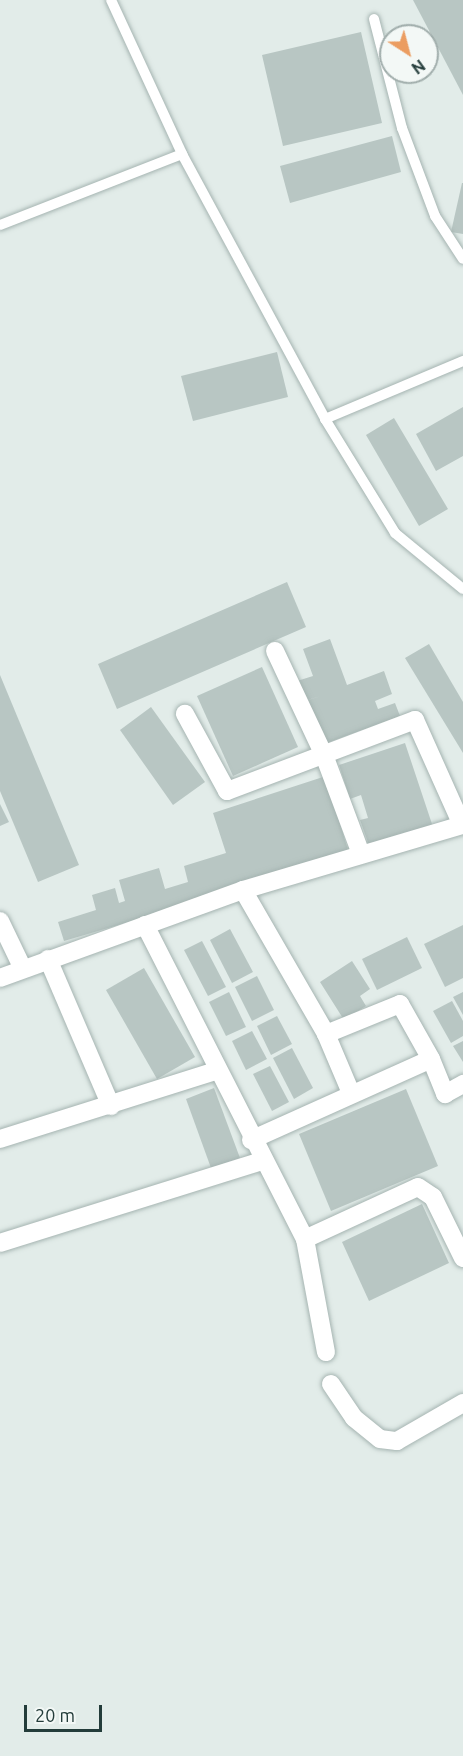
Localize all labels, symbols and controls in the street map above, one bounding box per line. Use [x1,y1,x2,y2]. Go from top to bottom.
north arrow [379,24,439,84]
text: N [408,56,429,78]
scale bar [27,1693,105,1731]
text: 20 m [35,1705,75,1725]

